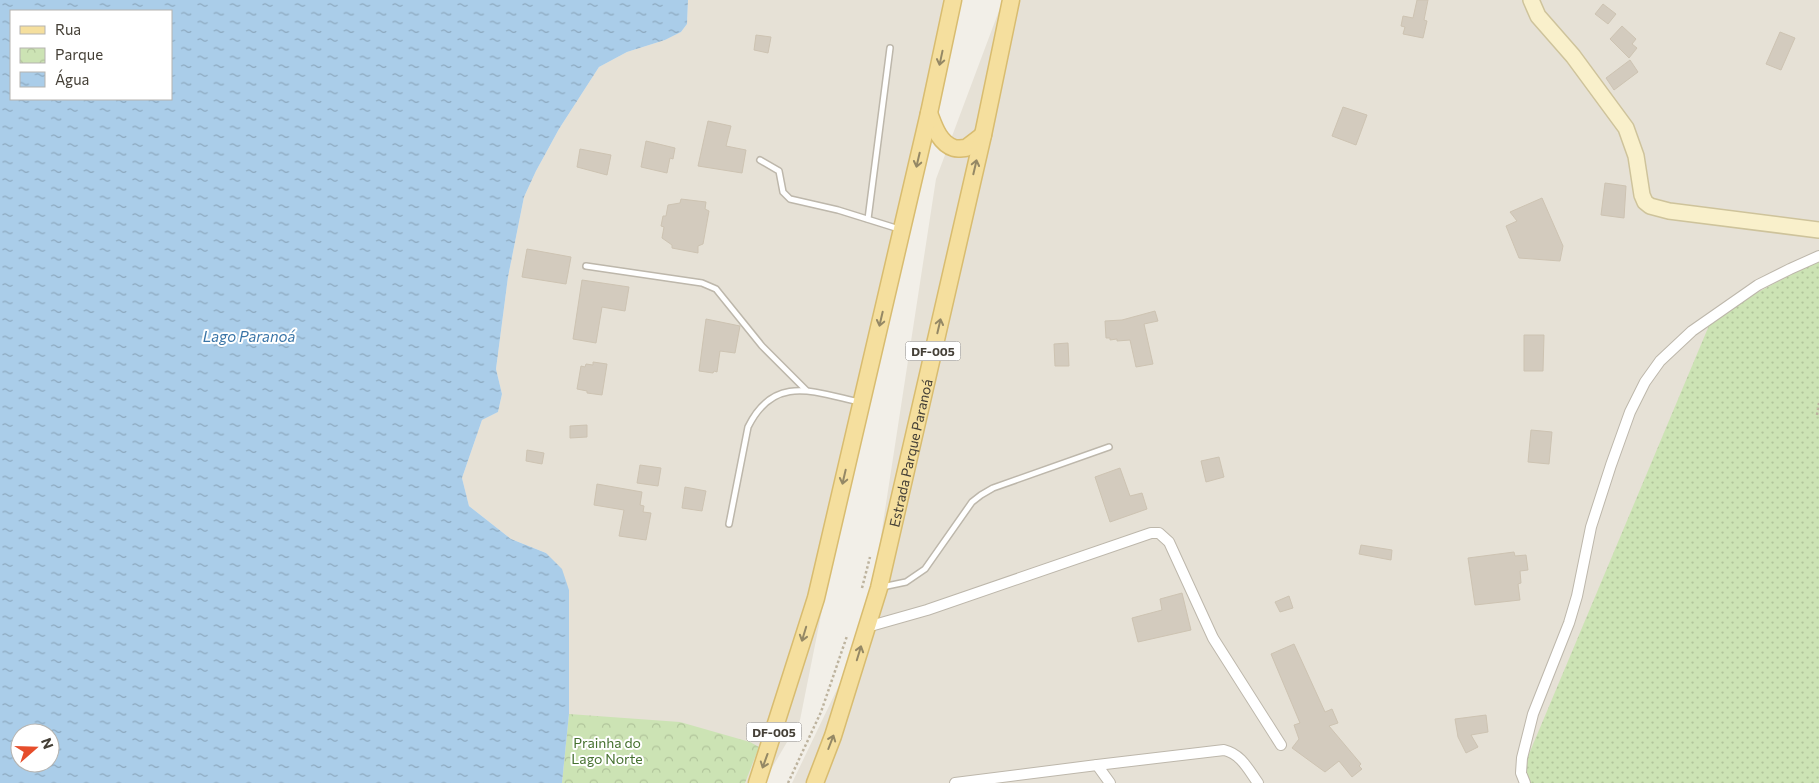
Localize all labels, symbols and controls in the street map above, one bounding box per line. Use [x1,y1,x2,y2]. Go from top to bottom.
legend [10,10,172,100]
text: Rua [55,20,81,38]
text: Parque [55,45,103,63]
one-way arrow [936,49,945,65]
text: Água [55,69,89,88]
one-way arrow [913,152,922,168]
one-way arrow [971,160,980,176]
one-way arrow [876,310,885,326]
one-way arrow [935,318,944,334]
water label: Lago Paranoá [203,327,295,345]
road number: DF-005 [906,342,960,361]
street label: Estrada Parque Paranoá [885,377,935,529]
one-way arrow [839,469,848,485]
one-way arrow [799,626,809,642]
one-way arrow [854,646,864,662]
road number: DF-005 [746,722,802,742]
north arrow [10,723,60,773]
park label: Prainha do Lago Norte [571,734,643,767]
one-way arrow [826,735,836,750]
text: N [38,736,57,751]
one-way arrow [760,752,769,768]

